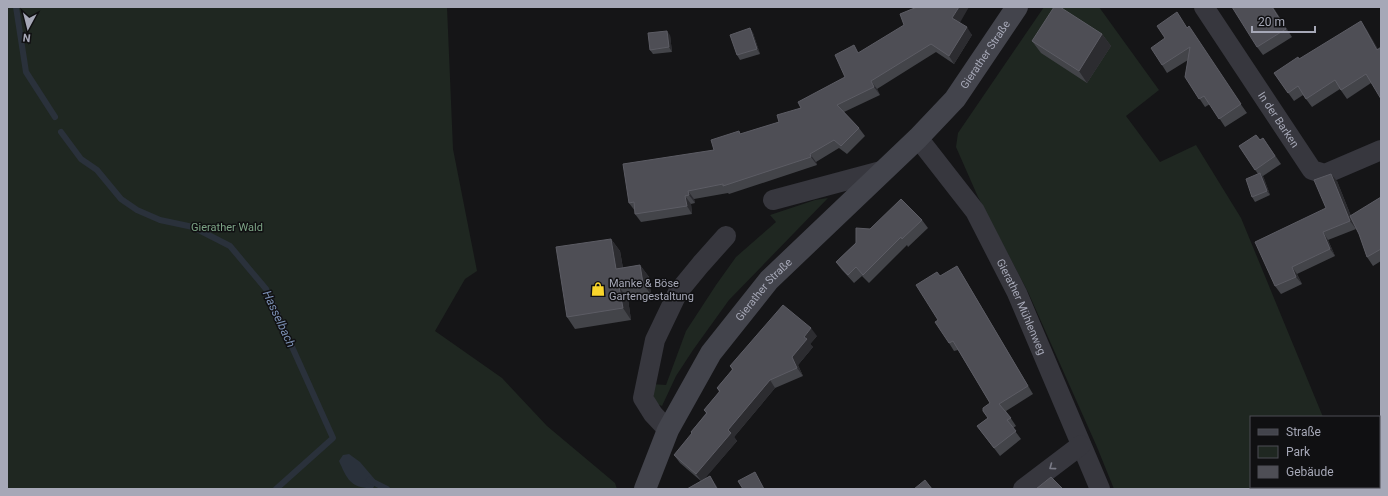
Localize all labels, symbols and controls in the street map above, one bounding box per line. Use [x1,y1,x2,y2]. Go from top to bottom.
north arrow [8,8,48,48]
scale bar [1252,8,1315,34]
text: 20 m [1258,15,1285,29]
street label: Gierather Straße [957,18,1013,91]
text: N [22,30,31,44]
street label: In der Barken [1255,89,1302,150]
park label: Gierather Wald [191,221,263,234]
street label: Gierather Straße [732,255,795,324]
street label: Gierather Mühlenweg [994,256,1049,357]
place label: Manke & Böse Gartengestaltung [609,277,694,303]
shop icon: Manke & Böse Gartengestaltung [590,281,606,297]
water label: Hasselbach [260,288,298,350]
legend [1250,416,1380,488]
text: Straße [1286,425,1321,439]
text: Park [1286,445,1311,459]
one-way arrow [1050,462,1057,469]
text: Gebäude [1286,465,1334,479]

